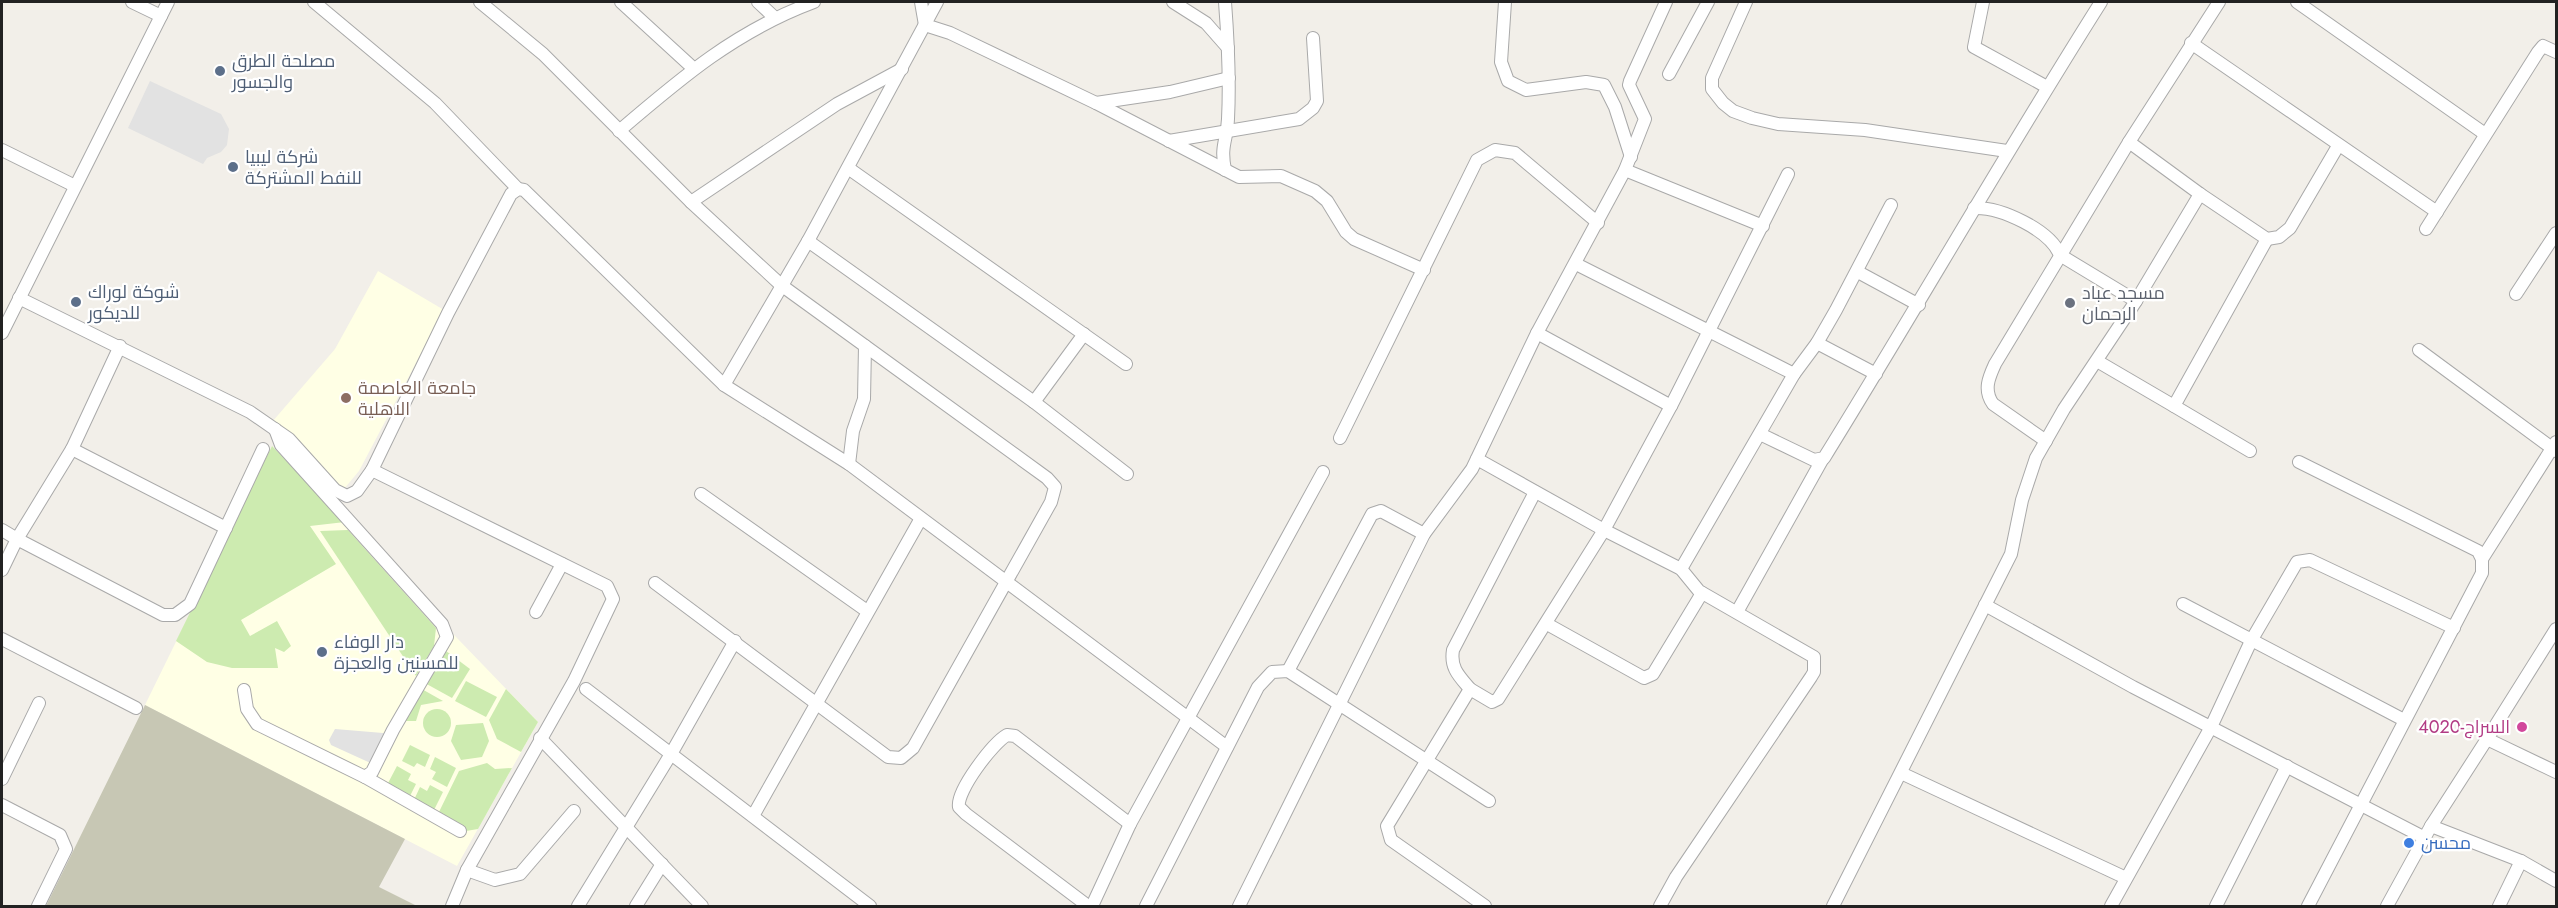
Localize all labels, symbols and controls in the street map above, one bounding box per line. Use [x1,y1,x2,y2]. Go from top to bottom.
place label: مصلحة الطرق والجسور [231,48,335,95]
marker: مصلحة الطرق والجسور [213,64,227,78]
place label: شركة ليبيا للنفط المشتركة [245,144,362,191]
marker: شركة ليبيا للنفط المشتركة [226,160,240,174]
place label: شوكة لوراك للديكور [87,279,179,326]
place label: مسجد عباد الرحمان [2082,280,2165,327]
marker: شوكة لوراك للديكور [69,295,83,309]
marker: مسجد عباد الرحمان [2063,296,2077,310]
place label: جامعة العاصمة الاهلية [358,375,476,422]
marker: جامعة العاصمة الاهلية [339,391,353,405]
place label: دار الوفاء للمسنين والعجزة [334,629,459,676]
marker: دار الوفاء للمسنين والعجزة [315,645,329,659]
place label: السراج-4020 [2418,714,2510,740]
marker: السراج-4020 [2515,720,2529,734]
place label: محسن [2421,830,2471,856]
marker: محسن [2402,836,2416,850]

